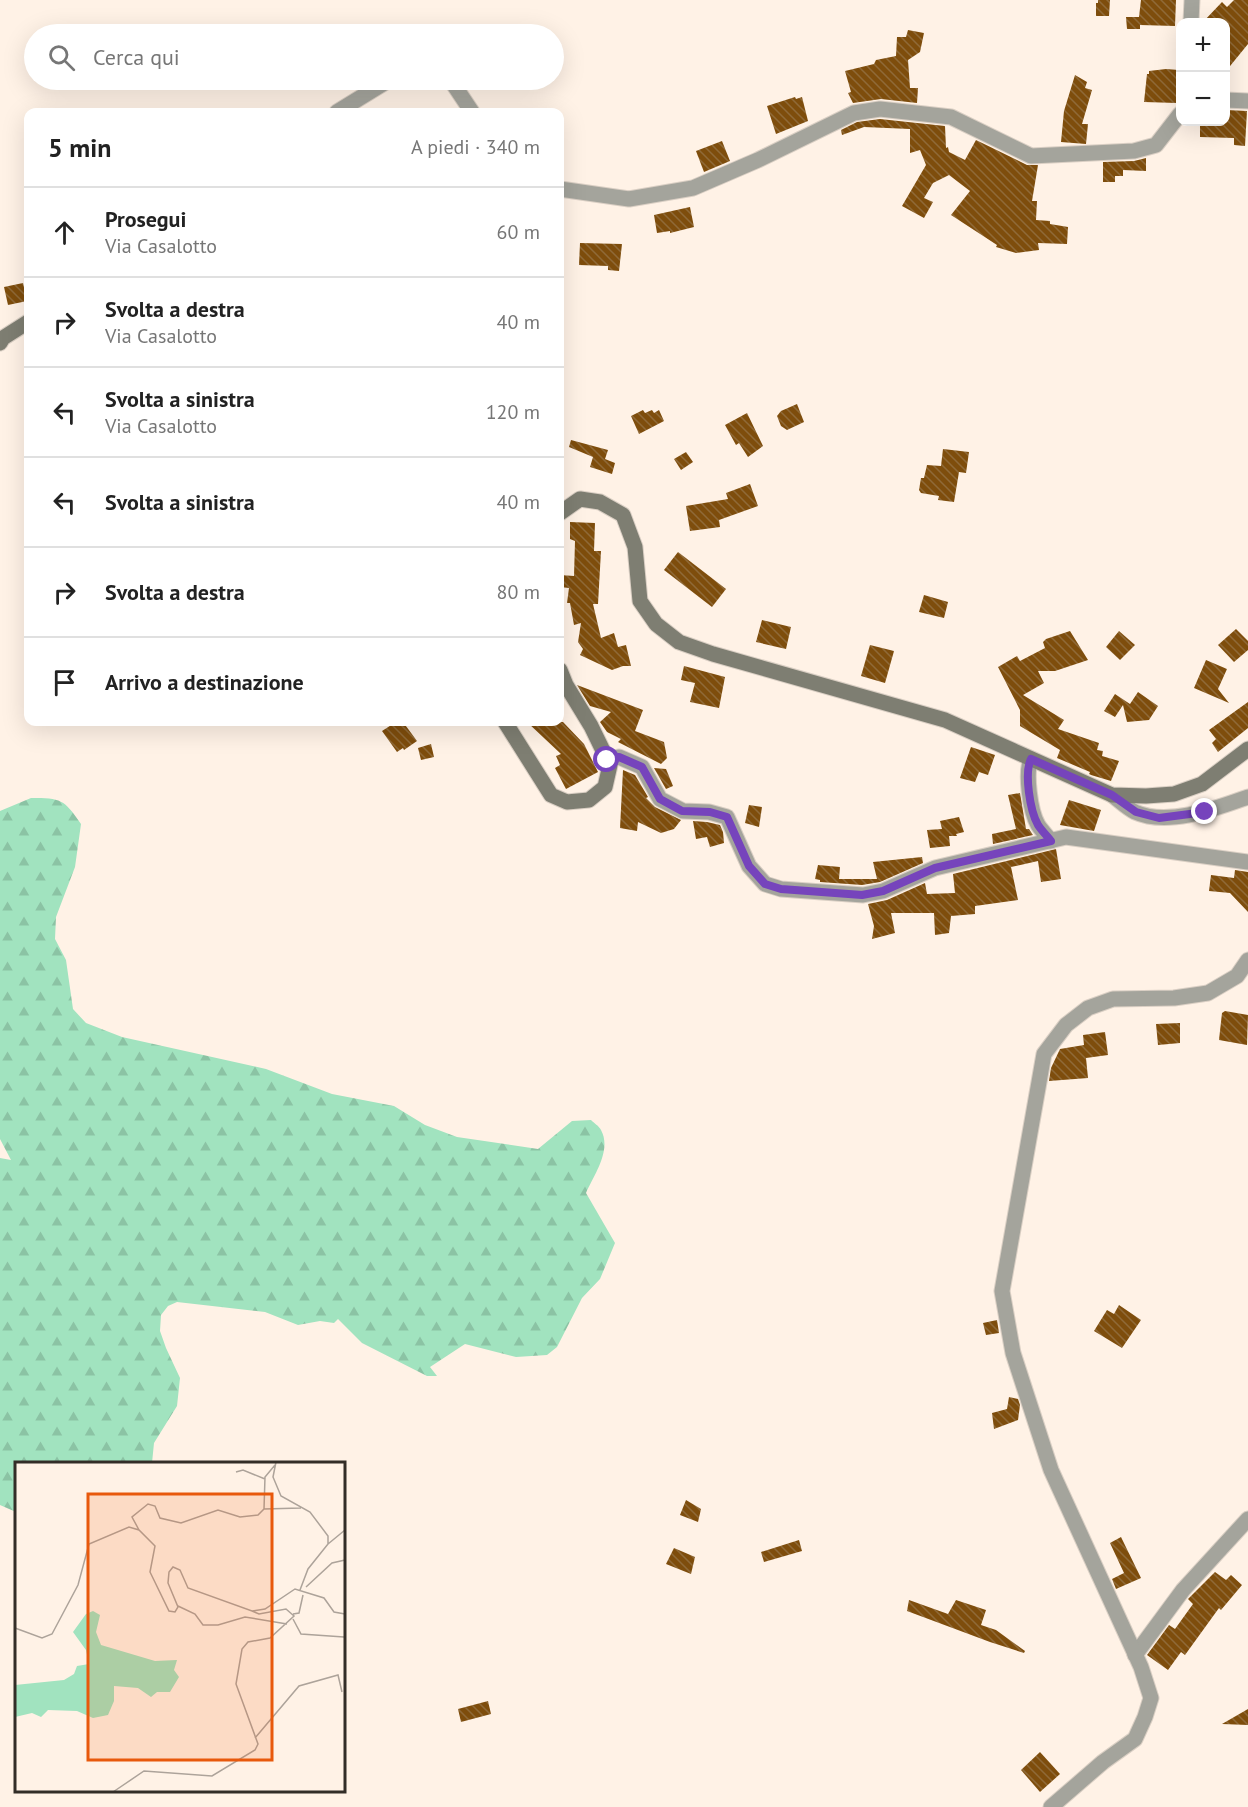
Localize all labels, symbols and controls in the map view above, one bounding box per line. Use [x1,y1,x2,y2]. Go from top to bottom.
map controls [1176,18,1230,126]
button: + [1176,18,1230,72]
search box [24,24,564,90]
icon: search [45,41,78,74]
text: Cerca qui [93,43,180,71]
button: − [1176,72,1230,126]
text: 5 min [48,131,111,164]
text: A piedi · 340 m [411,134,540,160]
text: Prosegui [105,205,186,233]
icon: ahead [48,216,81,249]
text: 60 m [497,219,540,245]
text: Via Casalotto [105,233,217,259]
text: Svolta a destra [105,295,245,323]
icon: right [48,306,81,339]
text: 40 m [497,309,540,335]
text: Via Casalotto [105,323,217,349]
text: Svolta a sinistra [105,385,255,413]
icon: left [48,396,81,429]
text: 120 m [486,399,540,425]
text: Via Casalotto [105,413,217,439]
icon: left [48,486,81,519]
text: Svolta a sinistra [105,488,255,516]
text: 40 m [497,489,540,515]
icon: right [48,576,81,609]
text: Svolta a destra [105,578,245,606]
text: 80 m [497,579,540,605]
icon: arrive [48,666,81,699]
text: Arrivo a destinazione [105,668,304,696]
route start [593,746,619,772]
route end [1191,798,1217,824]
inset map [15,1462,345,1792]

